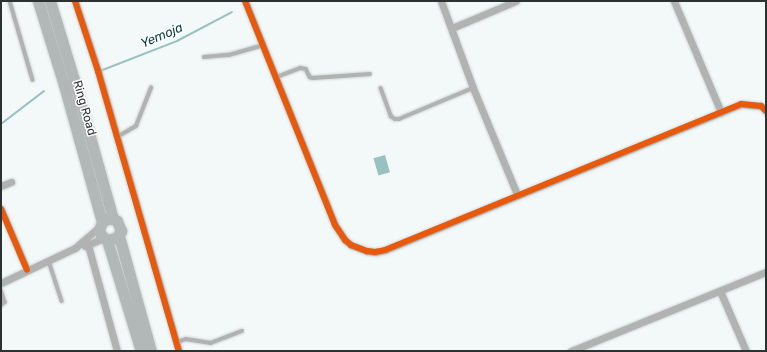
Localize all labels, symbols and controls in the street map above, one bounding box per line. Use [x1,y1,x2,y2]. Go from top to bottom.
water label: Yemoja [138,20,186,52]
street label: Ring Road [69,79,99,137]

